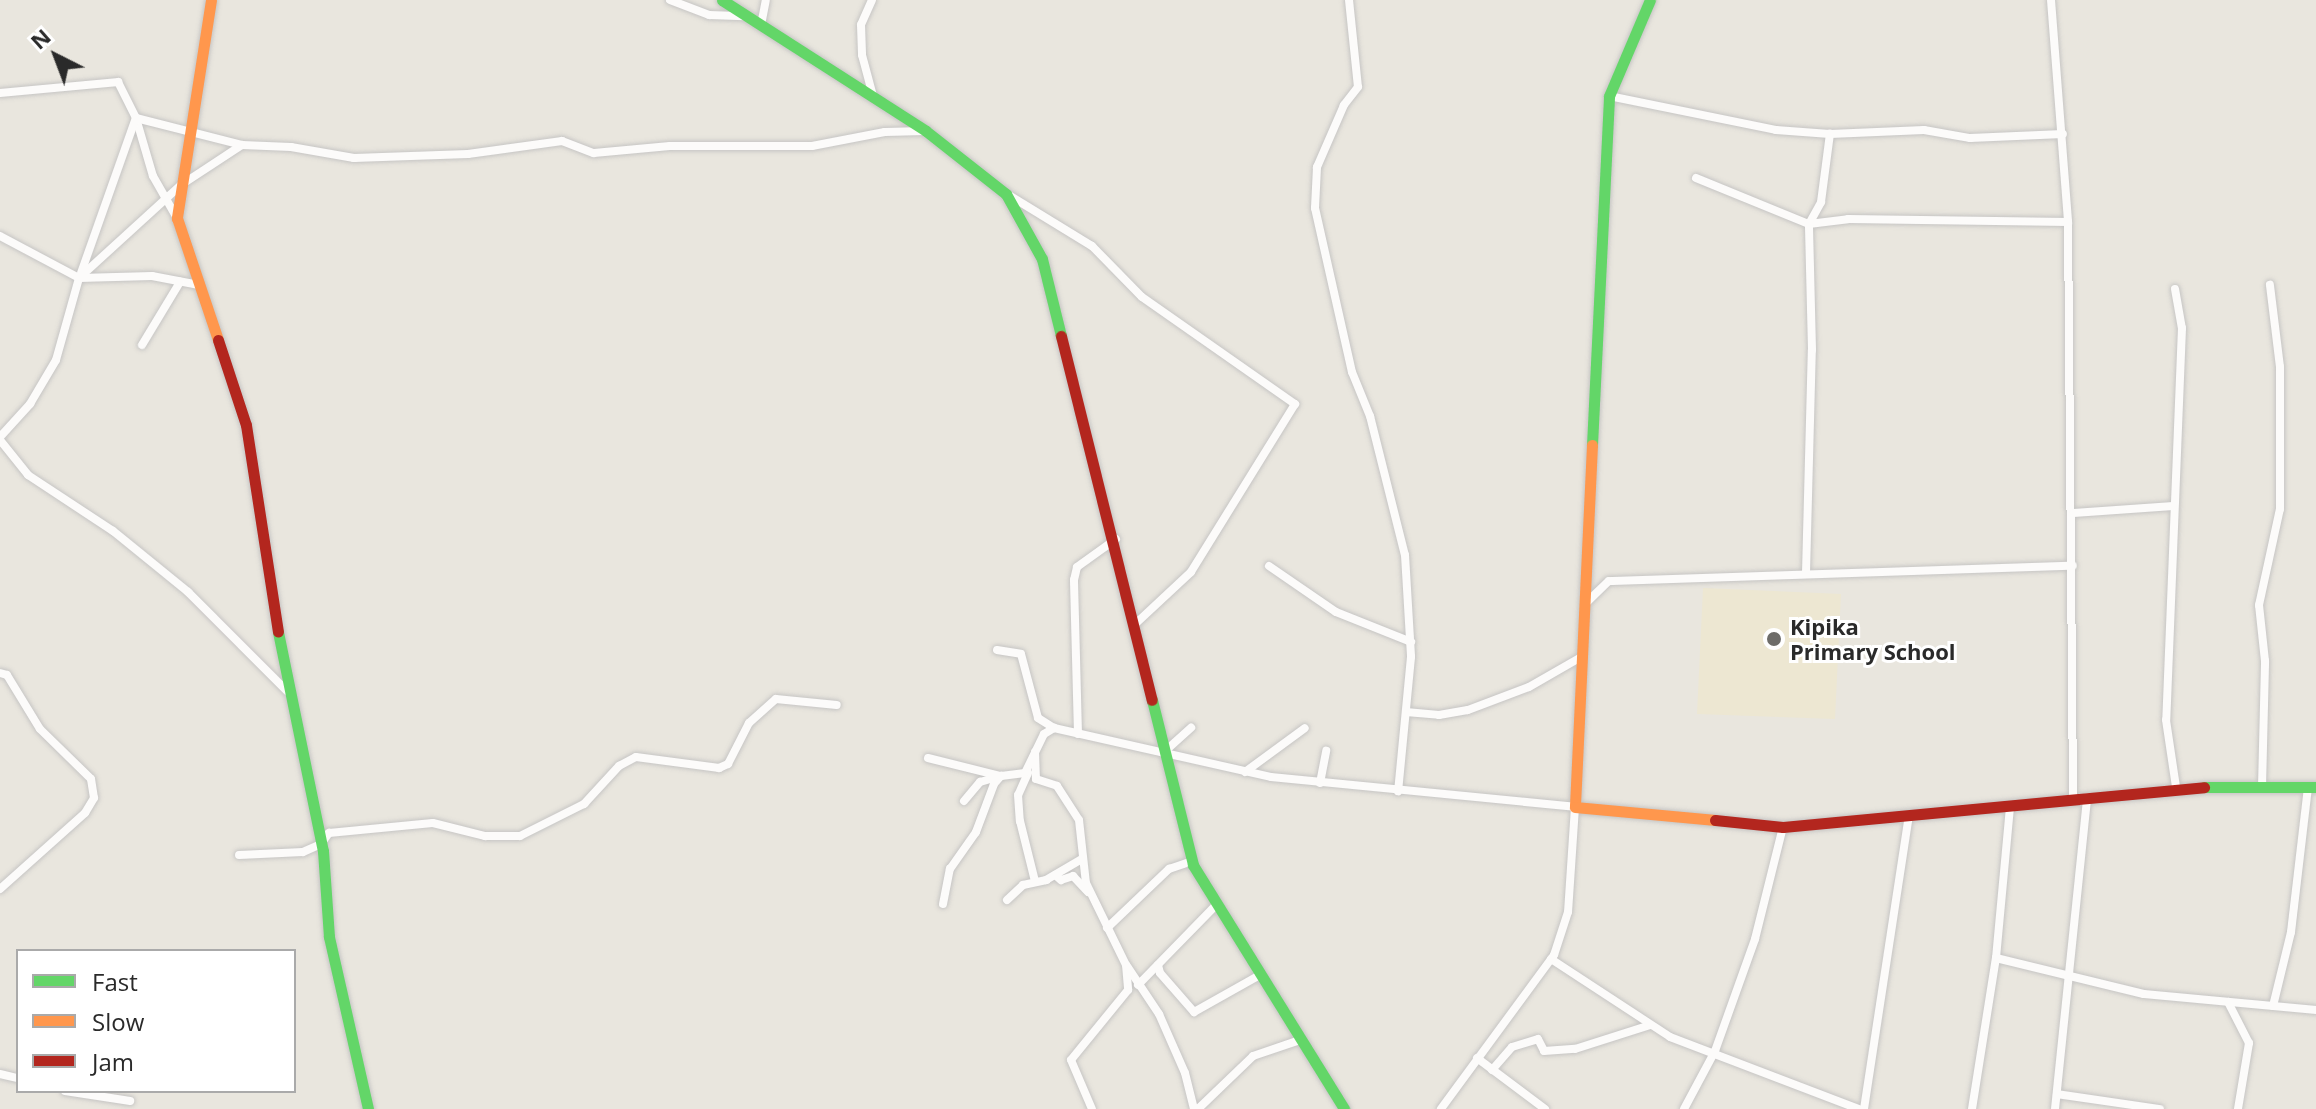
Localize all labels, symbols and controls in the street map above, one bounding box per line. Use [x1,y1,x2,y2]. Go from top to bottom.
north arrow [16,16,96,96]
text: N [23,21,57,55]
place label: Kipika Primary School [1790,613,1955,664]
marker: Kipika Primary School [1765,630,1783,648]
legend [16,949,296,1093]
text: Fast [92,965,138,998]
text: Slow [92,1005,144,1038]
text: Jam [92,1045,134,1078]

